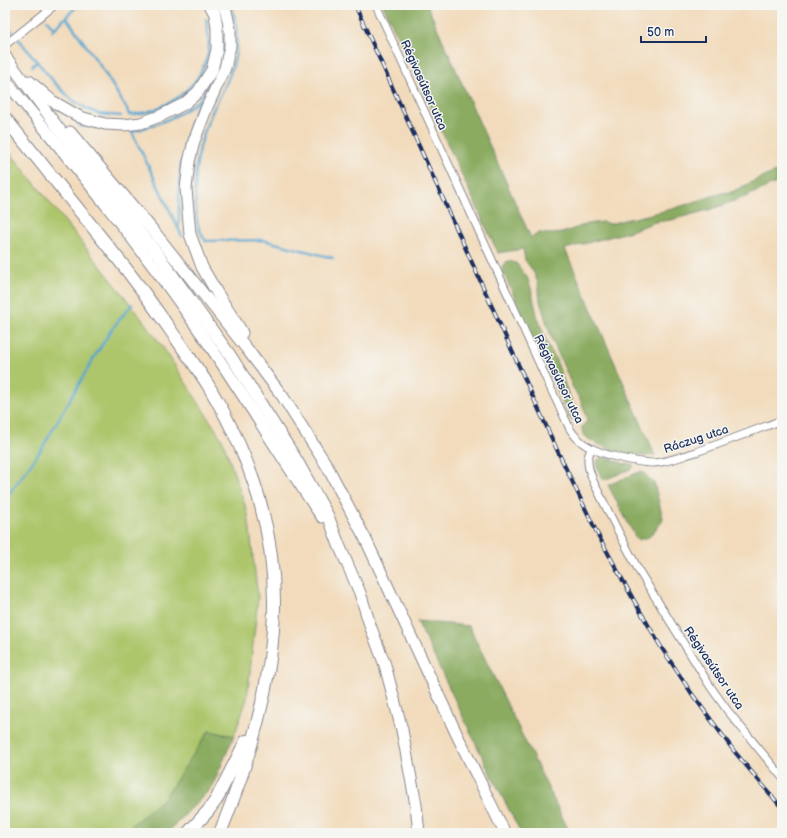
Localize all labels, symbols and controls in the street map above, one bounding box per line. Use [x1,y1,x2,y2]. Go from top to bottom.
scale bar [641,18,706,44]
text: 50 m [647,25,674,40]
street label: Régivasútsor utca [397,38,450,133]
street label: Régivasútsor utca [531,332,587,426]
street label: Ráczug utca [662,422,731,457]
street label: Régivasútsor utca [680,624,747,713]

